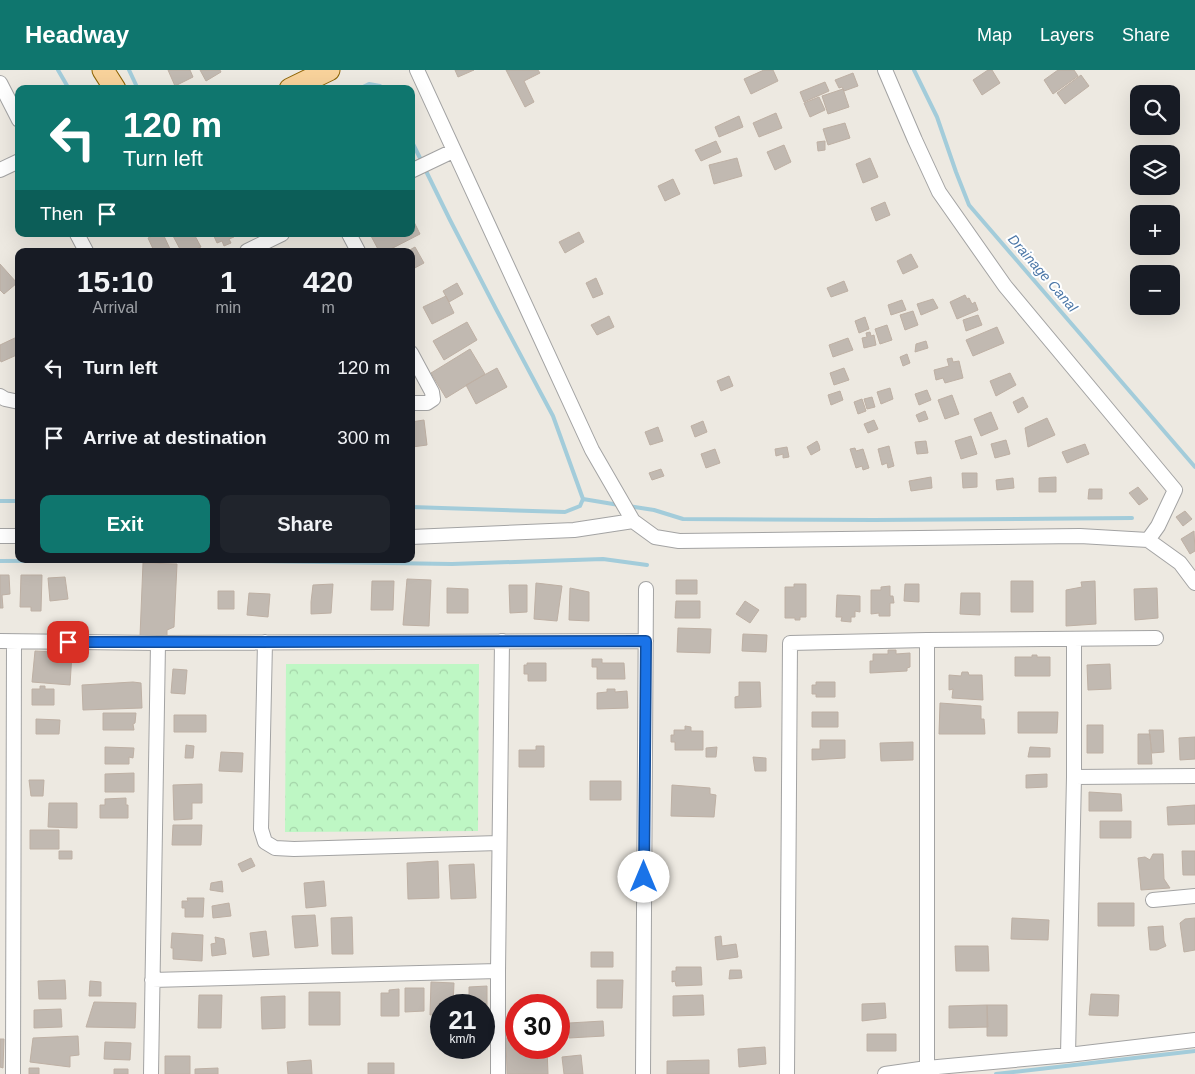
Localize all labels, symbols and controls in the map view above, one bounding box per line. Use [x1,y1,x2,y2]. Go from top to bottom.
text: Headway [25,21,129,48]
text: Map [977,25,1012,45]
text: Layers [1040,25,1094,45]
text: Share [1122,25,1170,45]
map controls [1130,85,1180,315]
button: search [1130,85,1180,135]
icon: left [40,105,105,170]
text: 120 m [123,105,222,144]
button: layers [1130,145,1180,195]
text: Turn left [123,146,203,171]
icon: arrive [93,200,121,228]
text: Then [40,203,83,224]
button: + [1130,205,1180,255]
water label: Drainage Canal [1005,231,1082,316]
text: 15:10 [77,265,154,298]
text: 1 [220,265,237,298]
text: 420 [303,265,353,298]
button: − [1130,265,1180,315]
text: Arrival [93,299,138,316]
text: min [215,299,241,316]
text: m [321,299,335,316]
icon: left [40,354,68,382]
text: Turn left [83,357,158,378]
text: 120 m [337,357,390,378]
icon: arrive [40,424,68,452]
text: Arrive at destination [83,427,267,448]
text: 300 m [337,427,390,448]
button: Exit [40,495,210,553]
button: Share [220,495,390,553]
pin [47,621,89,663]
icon: arrive [54,628,82,656]
position arrow [617,850,669,902]
speed limit sign: 30 [505,994,570,1059]
text: 21 [449,1006,476,1034]
text: km/h [449,1032,476,1046]

